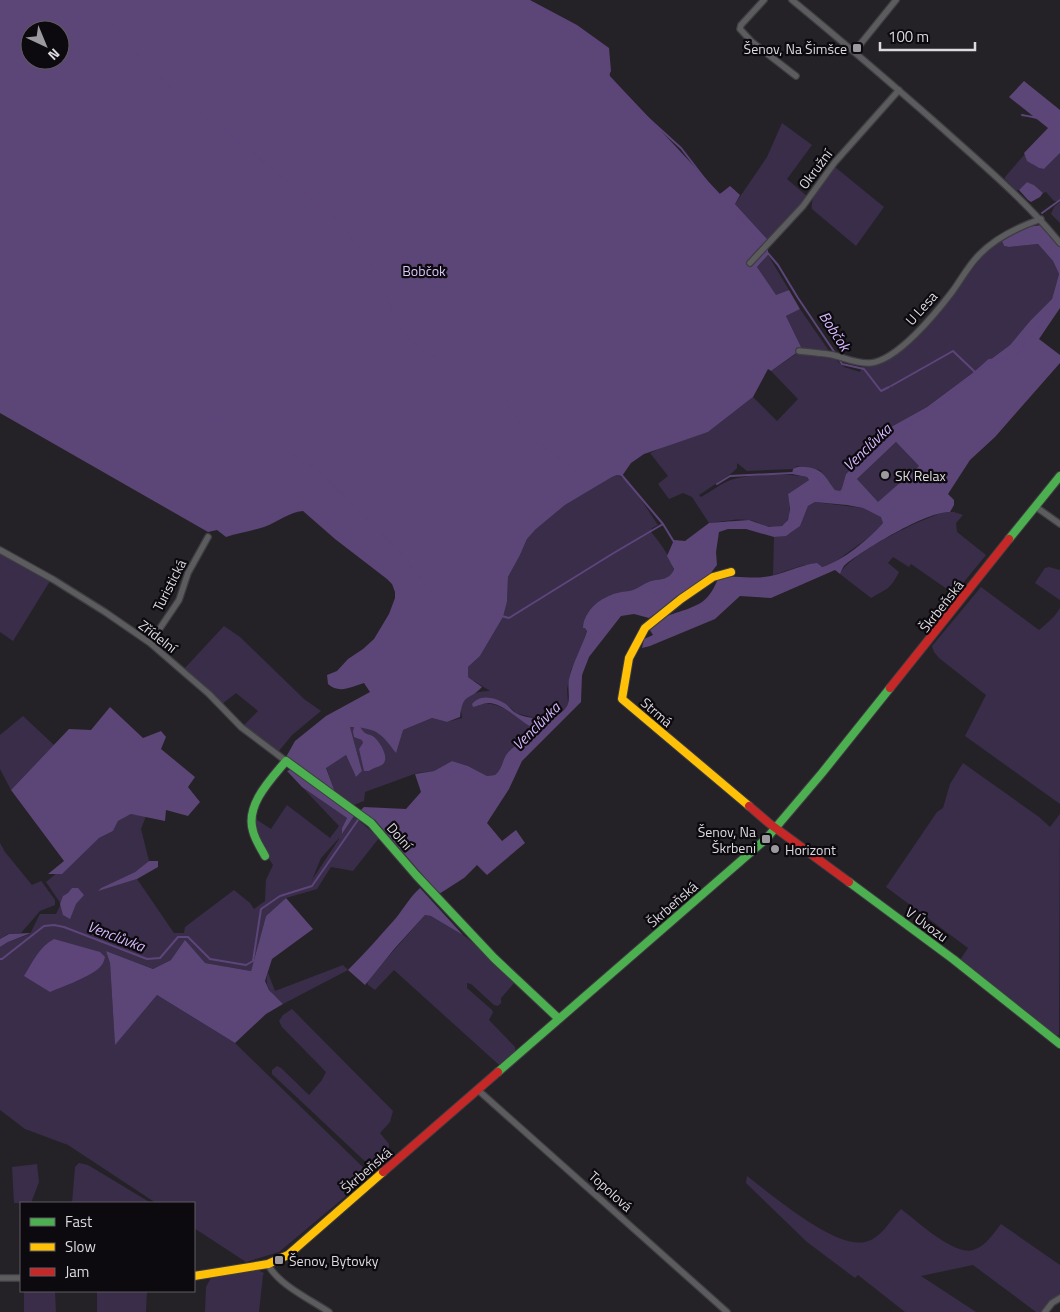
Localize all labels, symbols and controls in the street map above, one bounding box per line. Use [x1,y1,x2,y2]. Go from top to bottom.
north arrow [20,20,70,70]
scale bar [880,20,975,52]
text: 100 m [888,25,929,48]
place label: Šenov, Na Šimšce [744,38,847,59]
marker: Šenov, Na Šimšce [851,42,863,54]
text: N [44,44,65,66]
street label: Okružní [793,144,838,193]
park label: Bobčok [402,260,446,281]
street label: U Lesa [900,286,942,330]
water label: Bobčok [813,306,858,357]
water label: Venclůvka [838,417,898,476]
place label: SK Relax [895,465,946,486]
marker: SK Relax [879,469,891,481]
street label: Turistická [147,555,191,615]
street label: Škrbeňská [914,575,968,637]
street label: Zřídelní [134,614,182,658]
street label: Strmá [637,692,677,732]
water label: Venclůvka [507,696,566,755]
street label: Dolní [382,818,418,855]
place label: Šenov, Na Škrbeni [698,821,756,858]
marker: Šenov, Na Škrbeni [760,833,772,845]
place label: Horizont [785,839,836,860]
marker: Horizont [769,843,781,855]
street label: Škrbeňská [642,876,702,932]
street label: V Úvozu [901,901,953,947]
water label: Venclůvka [84,915,149,958]
street label: Škrbeňská [336,1142,396,1198]
street label: Topolová [585,1166,637,1216]
legend [20,1202,195,1292]
text: Fast [65,1210,93,1233]
text: Slow [65,1235,96,1258]
place label: Šenov, Bytovky [289,1250,379,1271]
marker: Šenov, Bytovky [273,1254,285,1266]
text: Jam [65,1260,89,1283]

